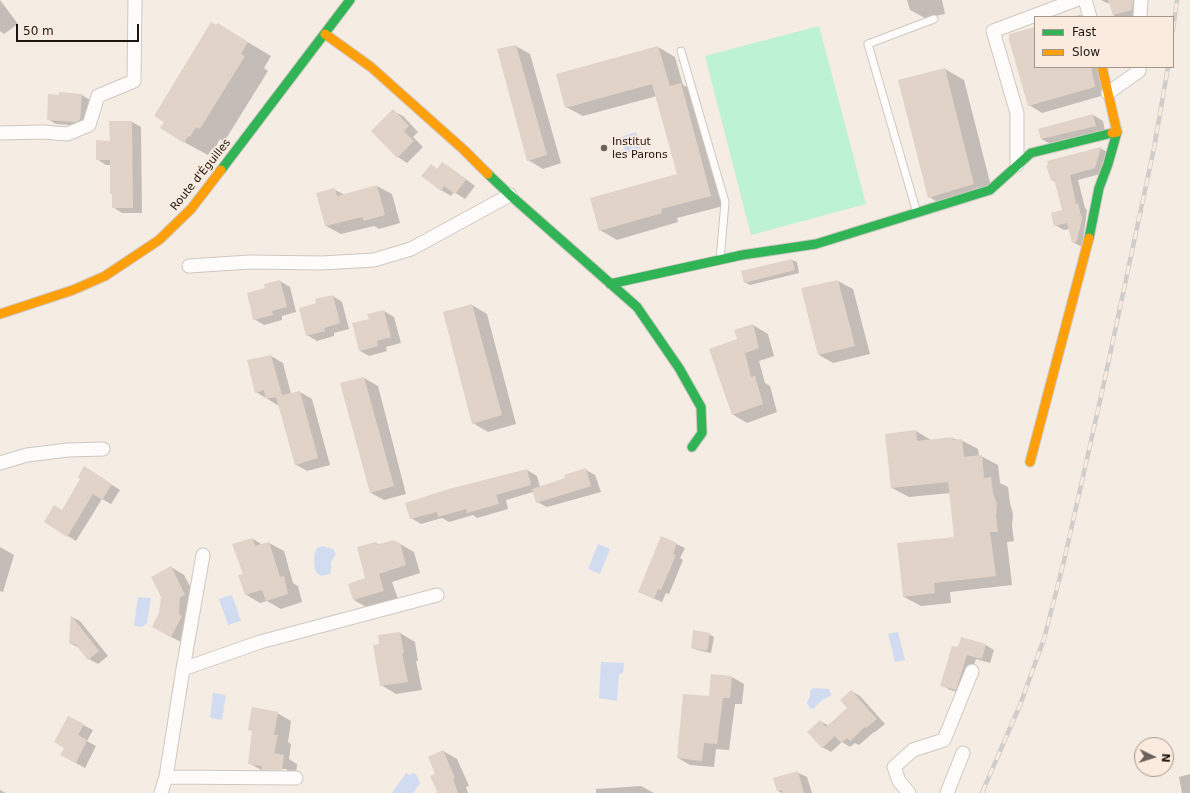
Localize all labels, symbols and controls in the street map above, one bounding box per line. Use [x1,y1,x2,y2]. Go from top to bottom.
scale bar [18,16,141,42]
legend [1034,16,1174,68]
text: 50 m [23,24,54,38]
text: Fast [1072,25,1096,39]
text: Slow [1072,45,1100,59]
place label: Institut les Parons [612,135,668,161]
street label: Route d'Éguilles [168,137,234,213]
marker: Institut les Parons [599,143,609,153]
north arrow [1134,737,1174,777]
text: N [1159,753,1172,763]

